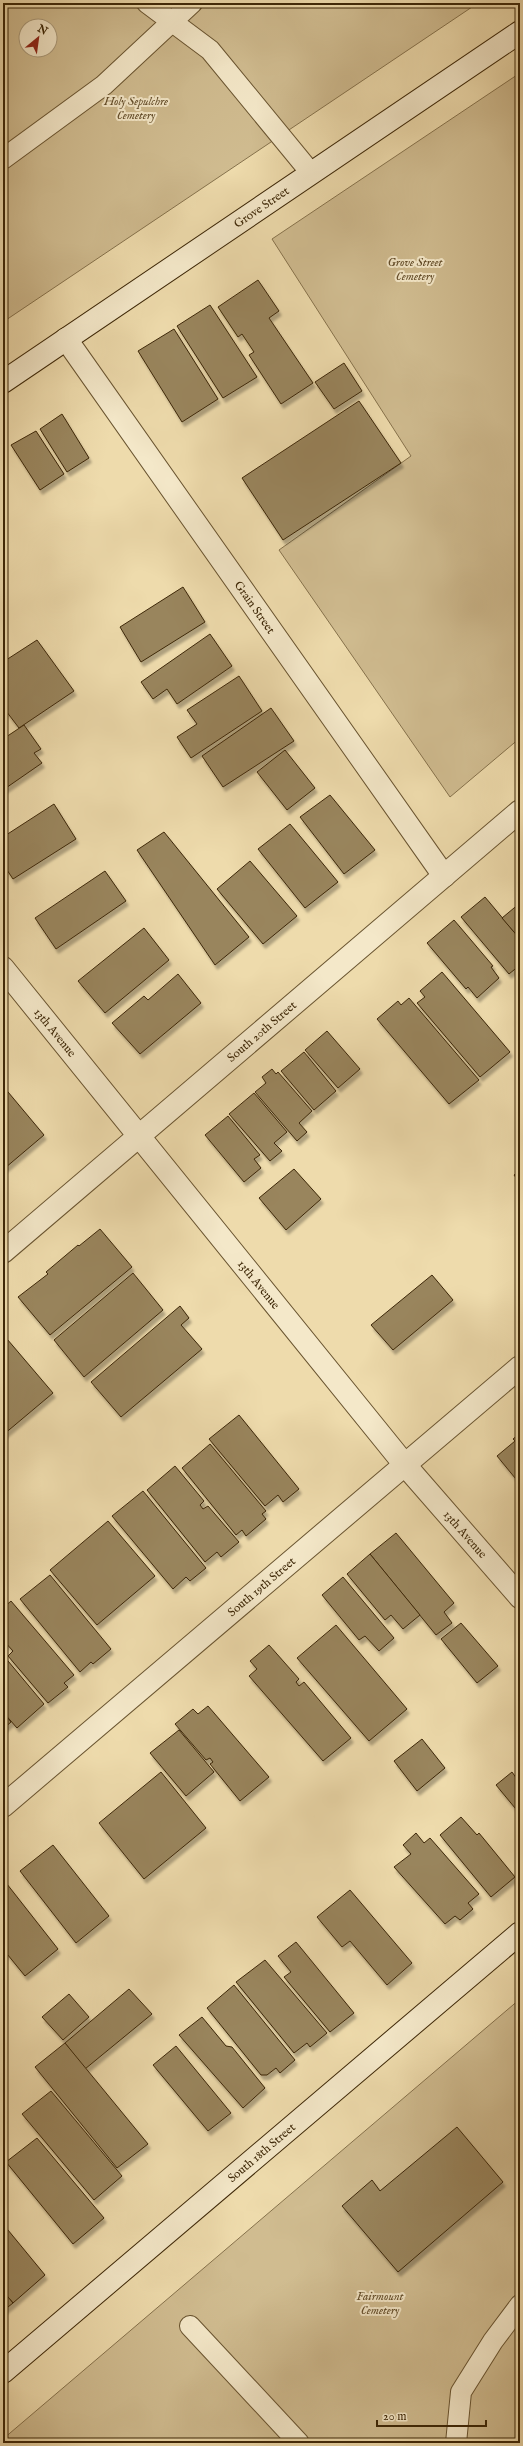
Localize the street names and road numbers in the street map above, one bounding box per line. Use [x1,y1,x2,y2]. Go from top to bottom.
street label: Grove Street [231,183,292,231]
street label: Grain Street [231,578,279,637]
street label: South 20th Street [224,998,299,1065]
street label: 13th Avenue [31,1005,80,1060]
street label: 13th Avenue [235,1257,284,1312]
street label: 13th Avenue [440,1507,491,1562]
street label: South 19th Street [224,1553,299,1620]
street label: South 18th Street [224,2120,298,2186]

